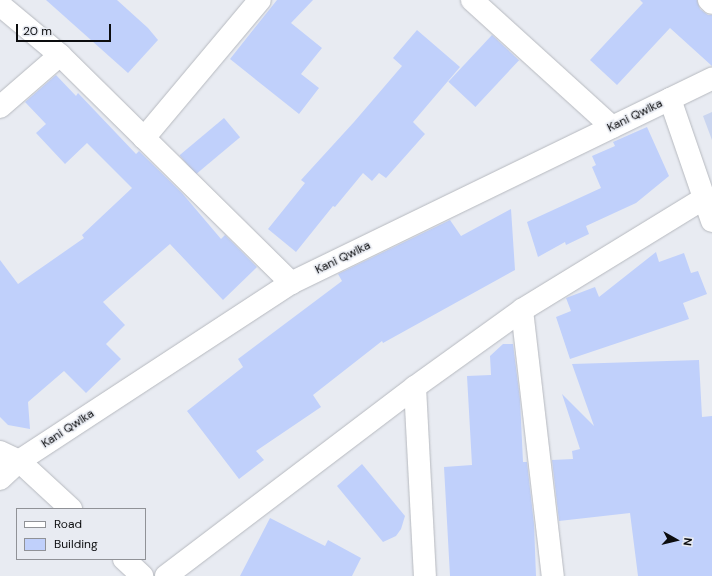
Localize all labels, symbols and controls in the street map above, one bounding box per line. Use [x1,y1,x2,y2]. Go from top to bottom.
scale bar [18,16,113,42]
text: 20 m [23,23,52,39]
street label: Kani Qwlka [605,96,665,136]
street label: Kani Qwlka [313,238,373,278]
street label: Kani Qwlka [39,407,97,451]
legend [16,508,146,560]
text: Road [54,516,82,532]
north arrow [656,520,696,560]
text: Building [54,536,98,552]
text: N [680,537,695,547]

